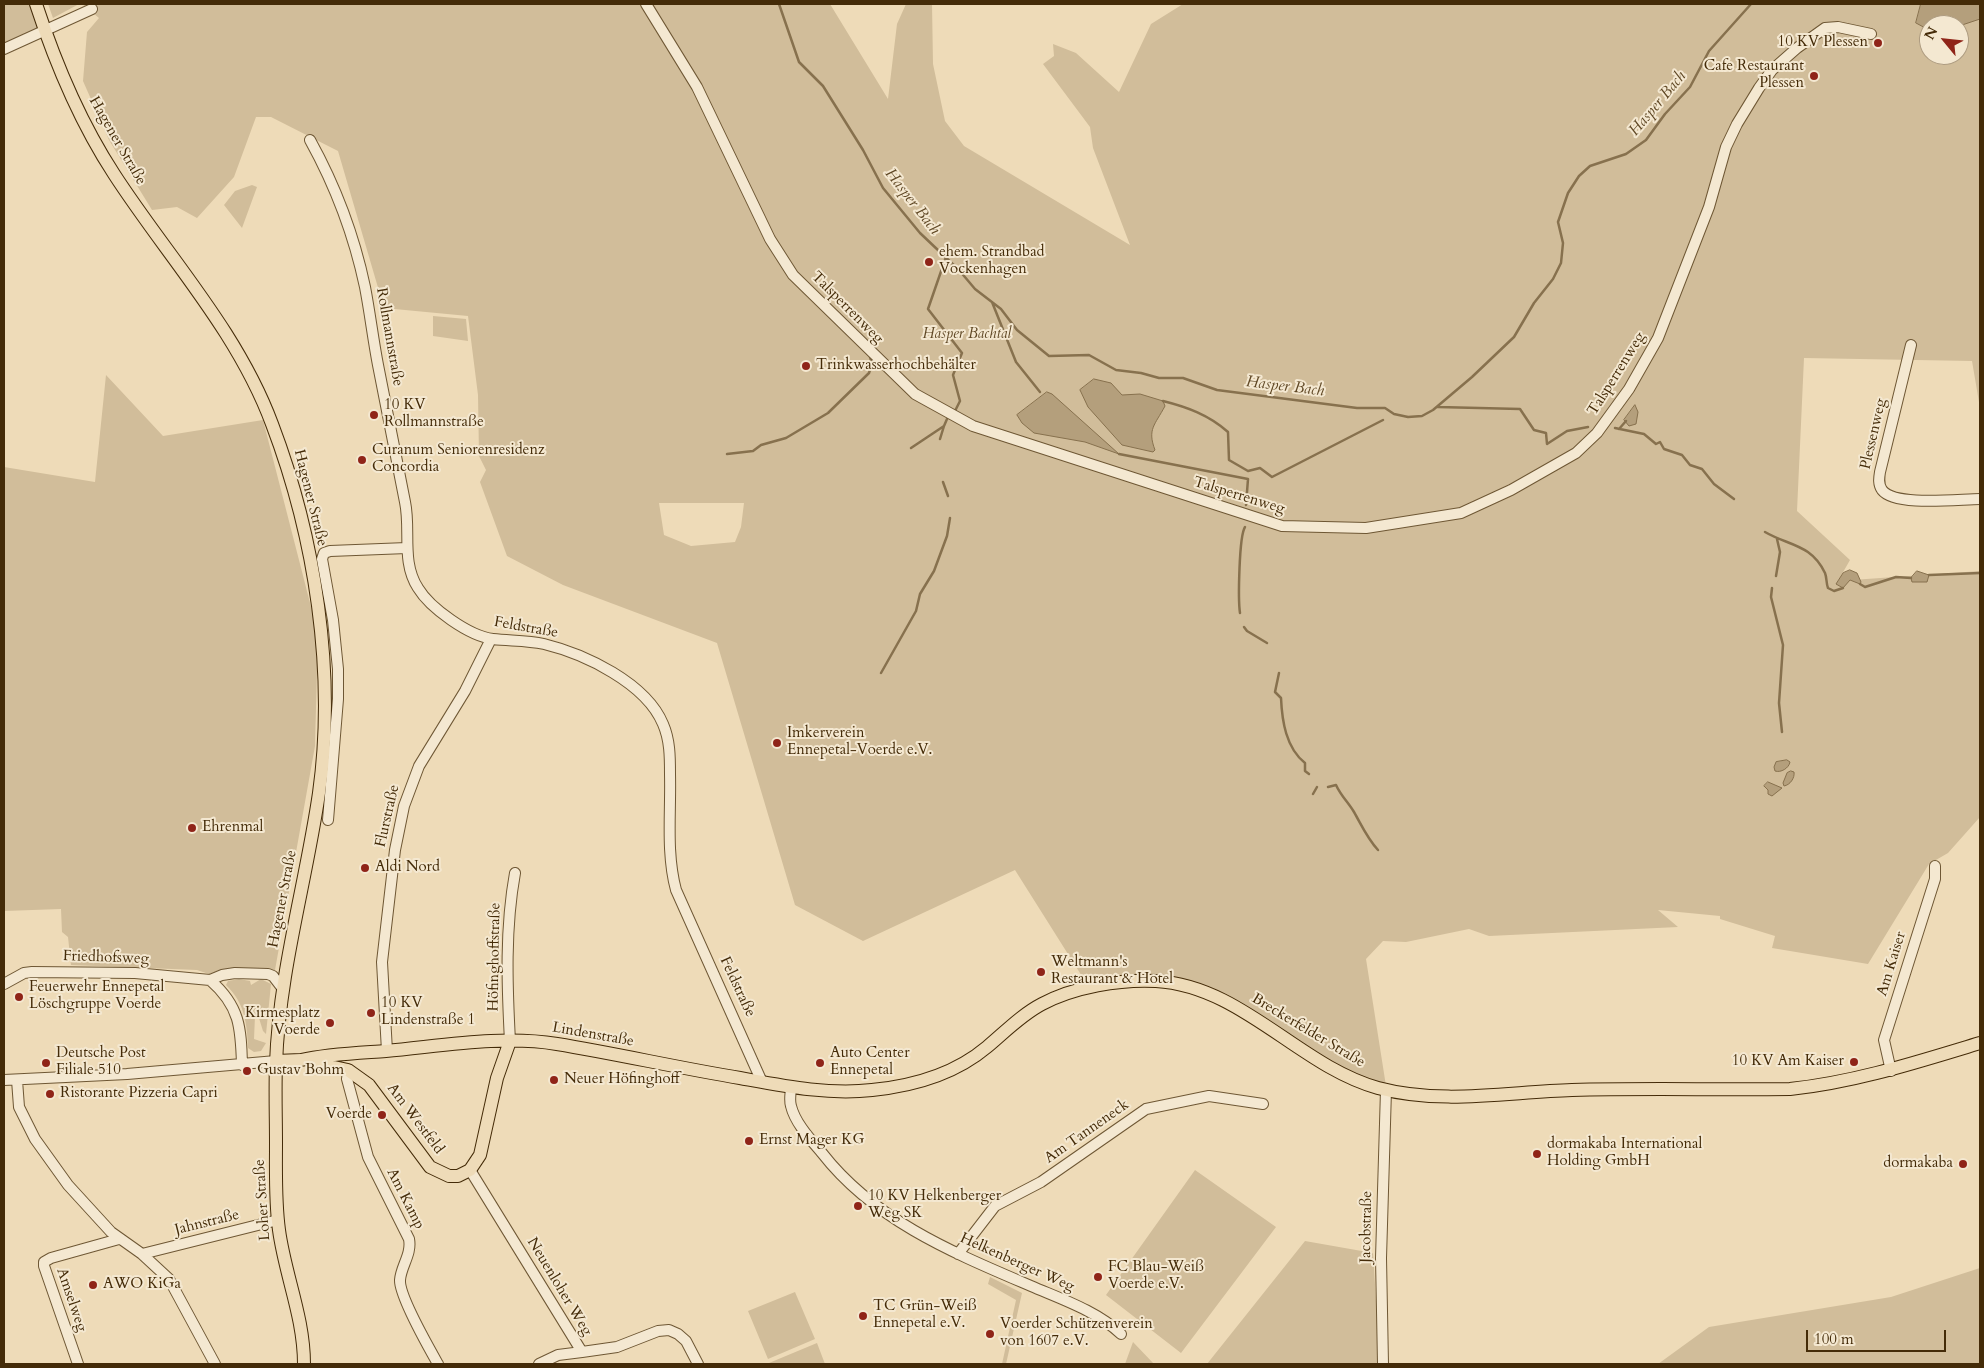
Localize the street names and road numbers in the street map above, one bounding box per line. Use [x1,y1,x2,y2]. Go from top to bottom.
street label: Hagener Straße [84,94,150,188]
street label: Talsperrenweg [807,268,887,348]
street label: Rollmannstraße [371,286,407,388]
street label: Talsperrenweg [1584,329,1650,419]
street label: Plessenweg [1857,397,1891,471]
street label: Hagener Straße [289,448,331,548]
street label: Talsperrenweg [1191,474,1287,518]
street label: Feldstraße [493,614,559,642]
street label: Flurstraße [372,783,404,849]
street label: Hagener Straße [265,849,301,949]
street label: Höfinghoffstraße [485,902,505,1012]
street label: Am Kaiser [1874,930,1910,998]
street label: Friedhofsweg [63,948,149,968]
street label: Feldstraße [715,954,759,1020]
street label: Breckerfelder Straße [1248,990,1368,1072]
street label: Lindenstraße [551,1019,635,1051]
street label: Am Westfeld [383,1080,447,1158]
street label: Am Tanneneck [1041,1096,1133,1168]
street label: Loher Straße [251,1159,275,1241]
street label: Am Kamp [382,1166,428,1232]
street label: Jacobstraße [1357,1191,1377,1263]
street label: Jahnstraße [173,1206,241,1240]
street label: Helkenberger Weg [957,1230,1077,1296]
street label: Neuenloher Weg [523,1235,595,1339]
street label: Amselweg [52,1266,90,1334]

